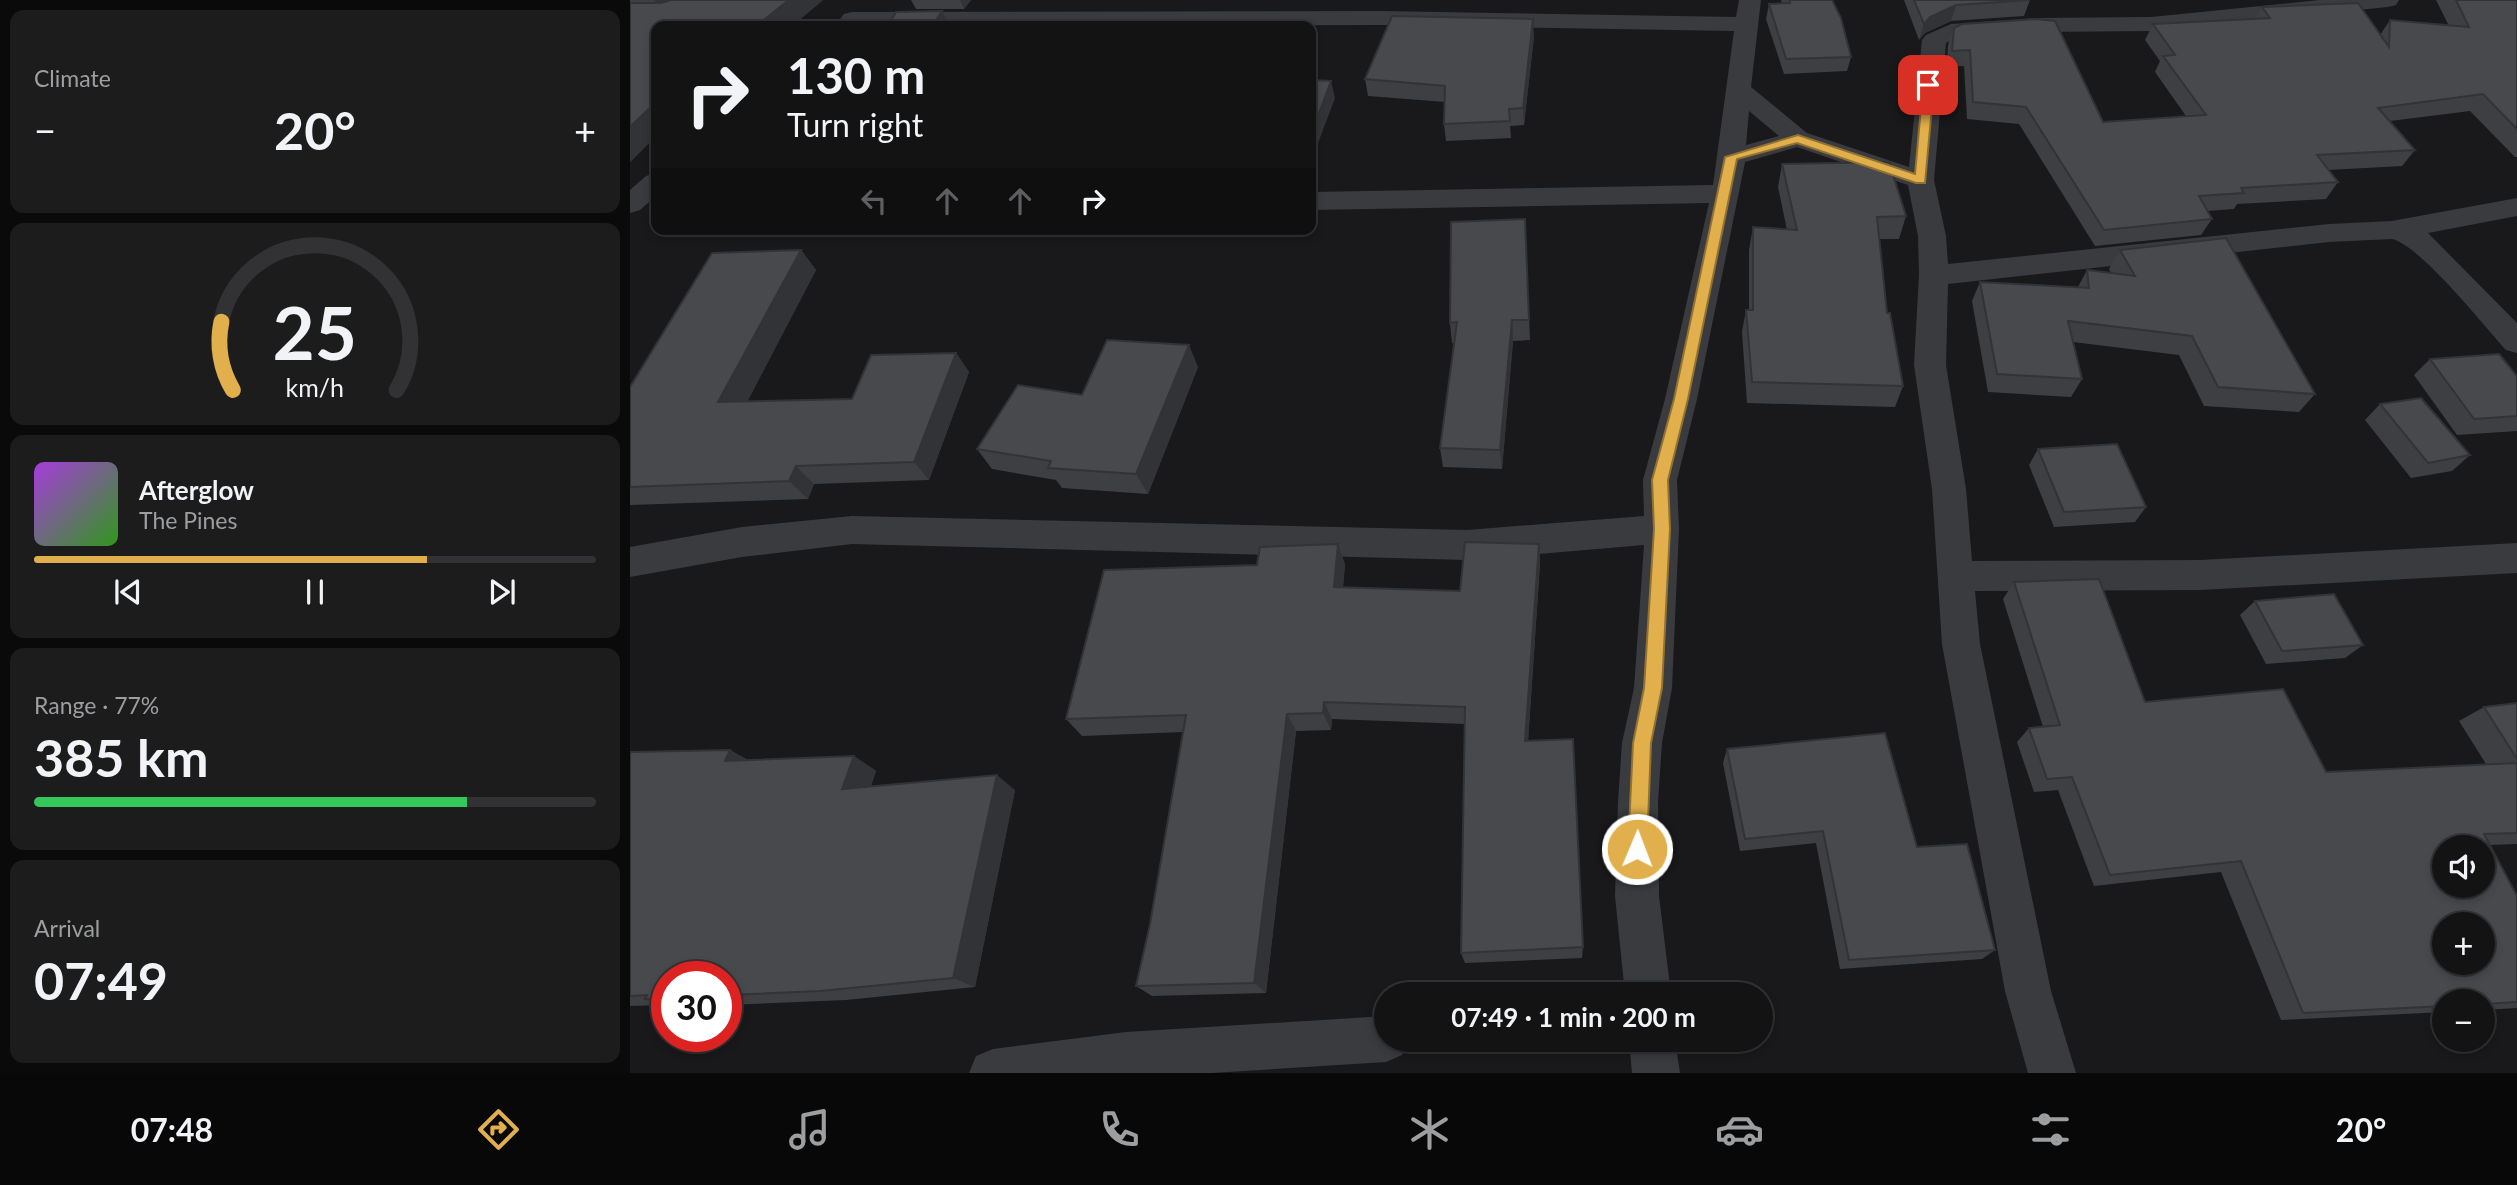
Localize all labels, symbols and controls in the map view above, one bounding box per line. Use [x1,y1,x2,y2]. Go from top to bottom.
text: 130 m [787,46,925,104]
icon: right [672,49,763,140]
pin [1898,55,1958,115]
text: Climate [34,64,111,92]
icon: arrive [1909,66,1947,104]
text: 20° [274,99,356,161]
text: Turn right [787,105,923,144]
text: − [34,107,56,153]
text: + [574,107,596,153]
icon: left [855,182,893,220]
icon: ahead [928,182,966,220]
icon: ahead [1001,182,1039,220]
icon: right [1074,182,1112,220]
text: 25 [273,288,357,376]
text: km/h [286,372,344,402]
text: Afterglow [139,474,254,506]
text: The Pines [139,506,237,534]
icon: previous [109,573,147,611]
icon: pause [296,573,334,611]
icon: next [483,573,521,611]
text: Range · 77% [34,691,159,719]
text: 385 km [34,726,208,788]
position arrow [1600,812,1674,886]
map controls [2432,835,2495,1052]
button: sound [2432,835,2495,898]
button: + [2432,912,2495,975]
text: Arrival [34,914,100,942]
text: 07:49 [34,949,168,1011]
speed limit sign: 30 [651,961,742,1052]
button: − [2432,989,2495,1052]
text: 07:49 · 1 min · 200 m [1451,1001,1696,1033]
icon: directions [474,1105,523,1154]
icon: music [785,1105,834,1154]
icon: phone [1095,1105,1144,1154]
icon: climate [1405,1105,1454,1154]
icon: car [1715,1105,1764,1154]
icon: filters [2026,1105,2075,1154]
text: 07:48 [131,1110,213,1149]
text: 20° [2336,1110,2386,1149]

